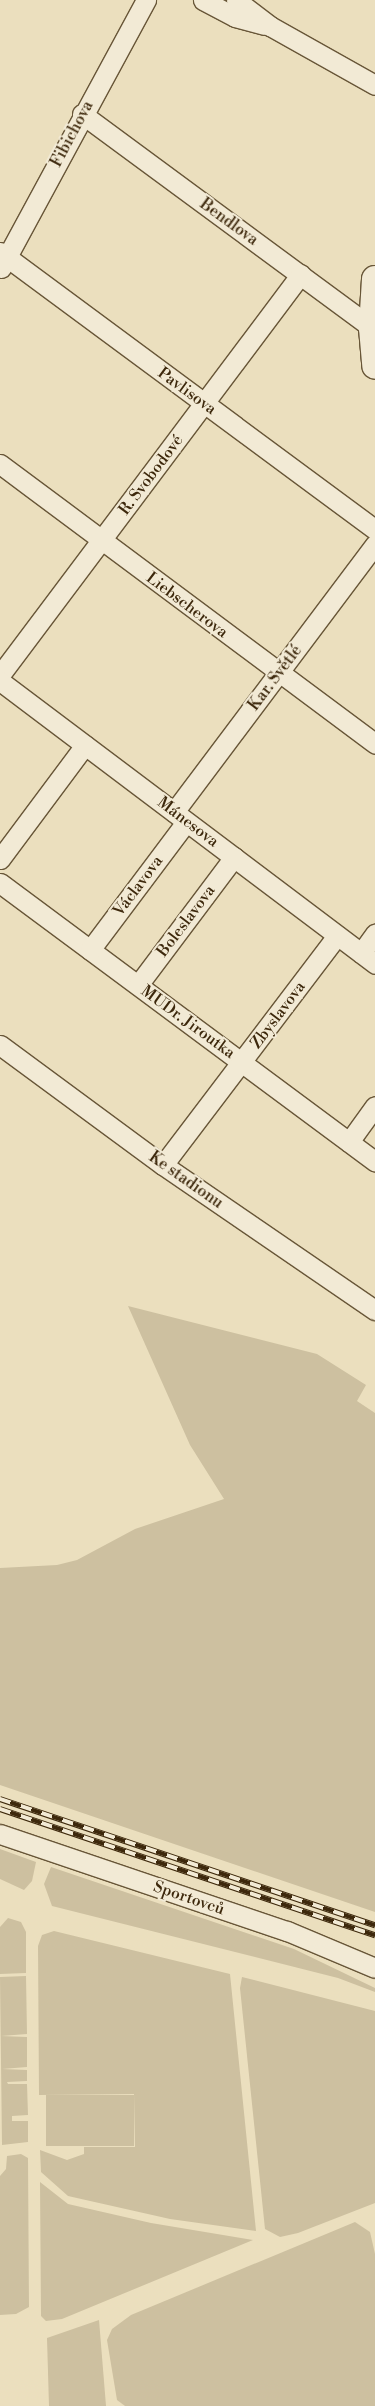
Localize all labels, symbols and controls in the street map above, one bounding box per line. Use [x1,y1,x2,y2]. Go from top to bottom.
street label: Fibichova [47,98,97,170]
street label: Bendlova [196,194,262,250]
street label: Pavlisova [154,363,220,419]
street label: R. Svobodové [115,431,187,519]
street label: Liebscherova [142,568,232,642]
street label: Kar. Světlé [244,641,306,715]
street label: Mánesova [154,793,222,851]
street label: Václavova [109,852,167,920]
street label: Boleslavova [153,881,219,961]
street label: Zbyslavova [247,978,309,1052]
street label: MUDr. Jiroutka [137,981,239,1063]
street label: Ke stadionu [145,1147,227,1213]
street label: Sportovců [151,1877,227,1919]

